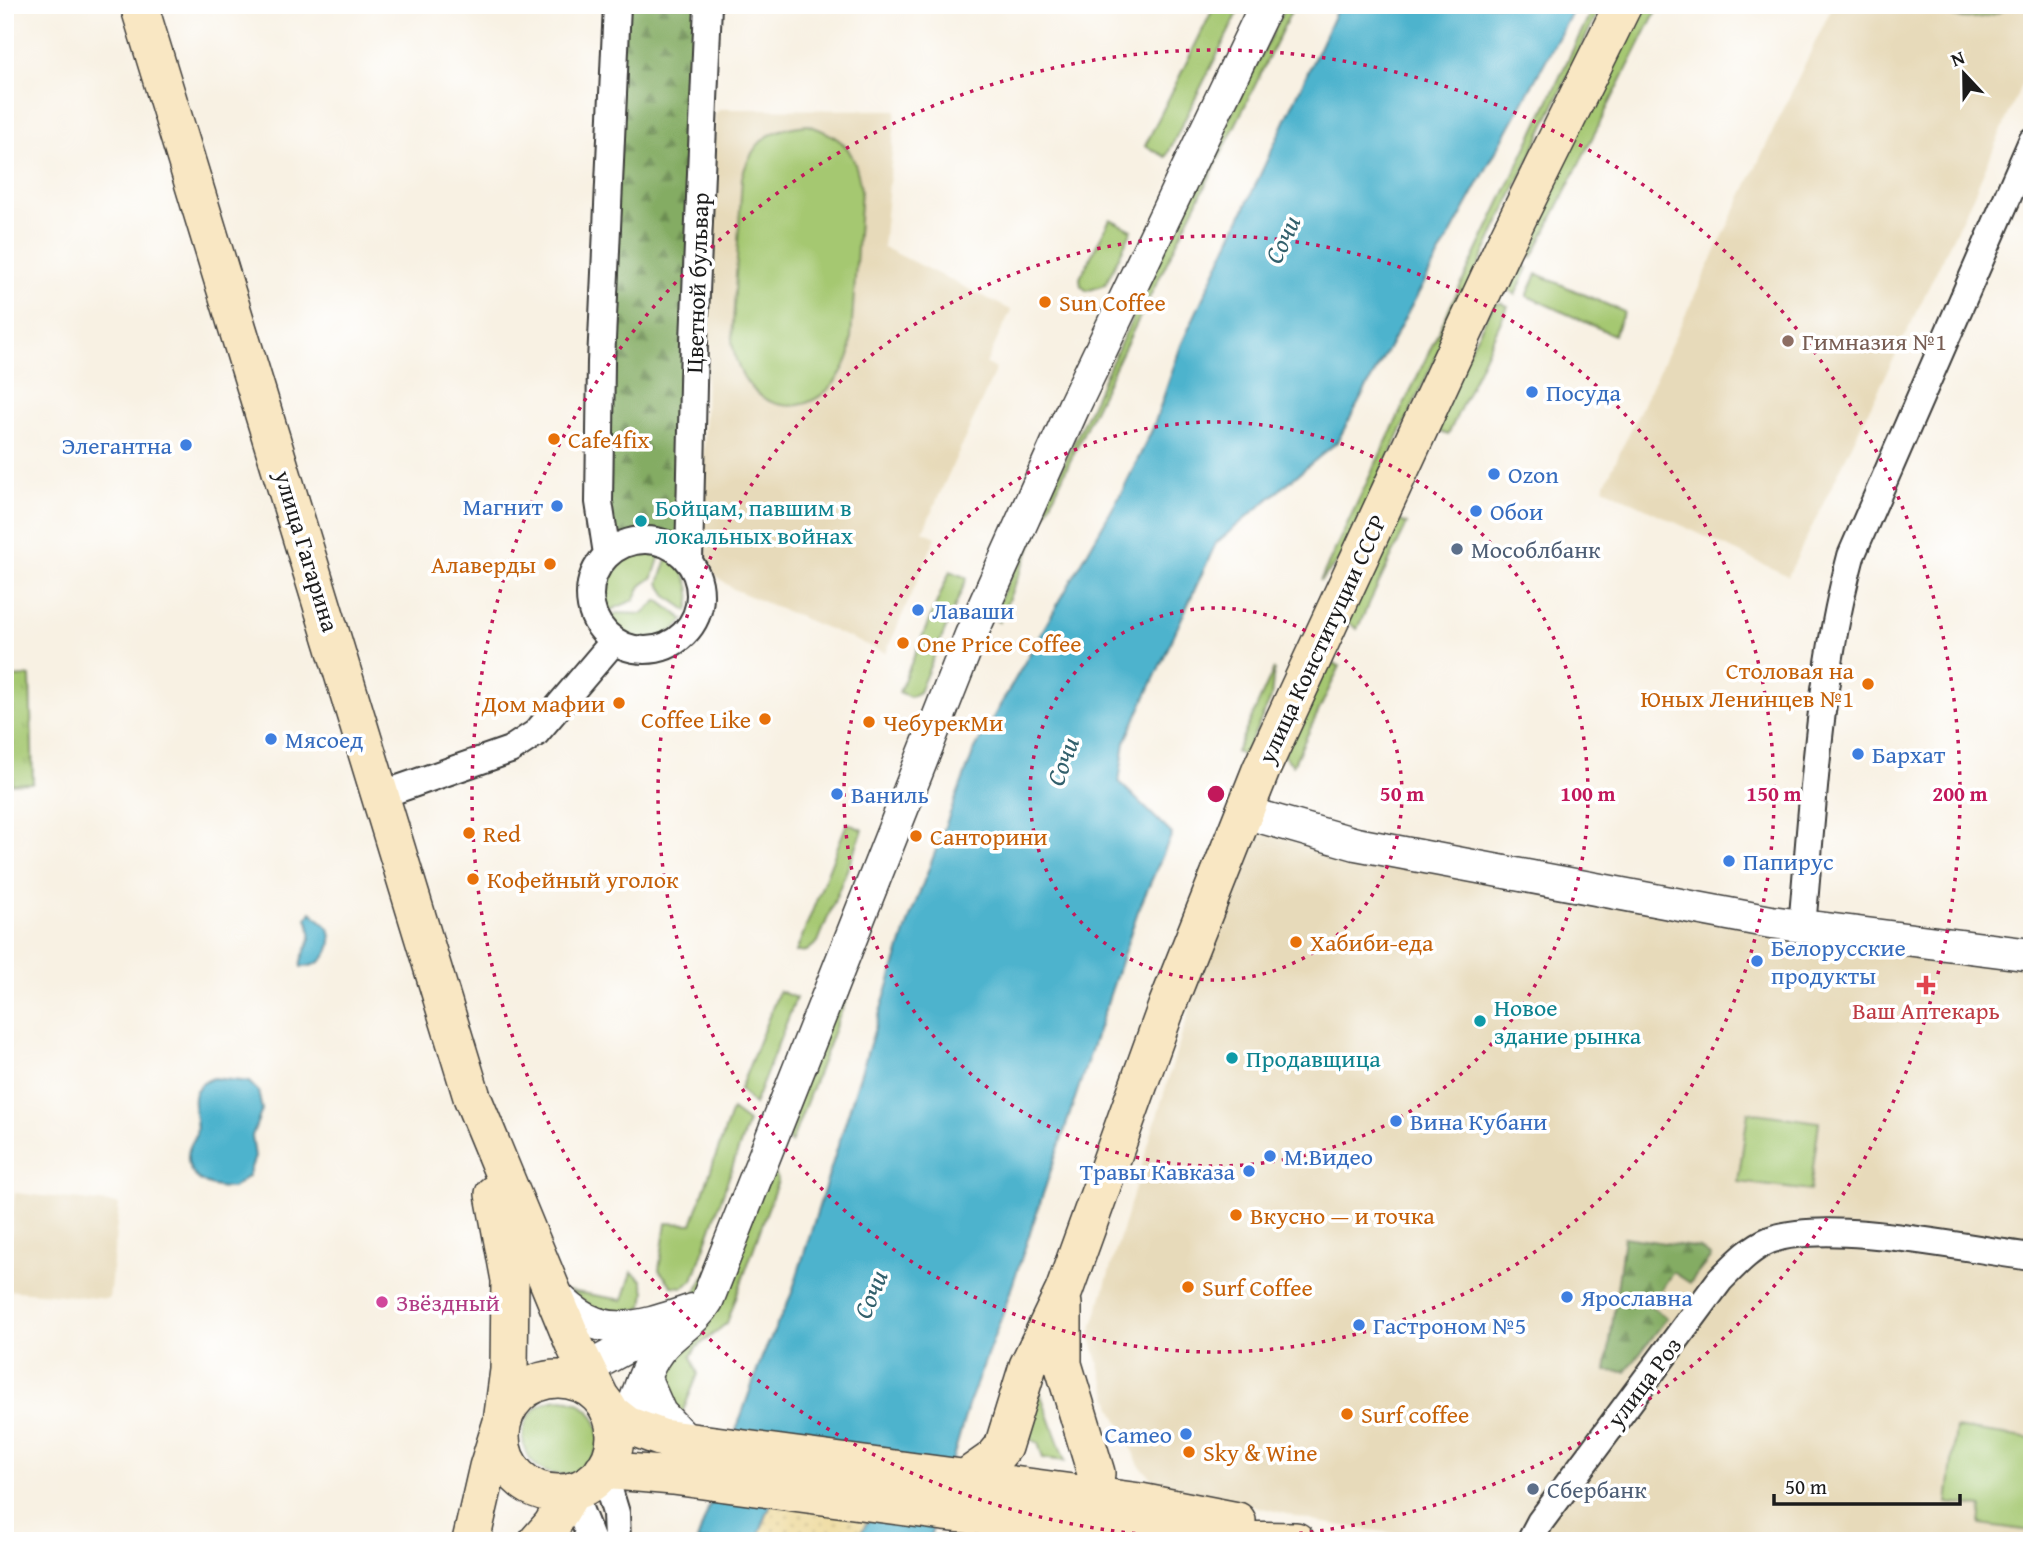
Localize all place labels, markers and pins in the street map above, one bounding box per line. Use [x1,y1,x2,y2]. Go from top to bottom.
place label: Sun Coffee [1059,285,1166,320]
marker: Sun Coffee [1037,294,1053,310]
place label: Гимназия №1 [1802,324,1947,359]
marker: Гимназия №1 [1780,333,1796,349]
place label: Посуда [1546,375,1622,410]
marker: Посуда [1524,384,1540,400]
place label: Cafe4fix [568,422,650,457]
place label: Элегантна [61,428,173,463]
marker: Cafe4fix [546,431,562,447]
marker: Элегантна [178,437,194,453]
place label: Ozon [1508,457,1559,492]
marker: Ozon [1486,466,1502,482]
place label: Магнит [463,489,543,524]
place label: Бойцам, павшим в локальных войнах [655,490,854,553]
place label: Обои [1490,494,1543,529]
marker: Магнит [549,498,565,514]
marker: Обои [1468,503,1484,519]
marker: Бойцам, павшим в локальных войнах [633,513,649,529]
place label: Мособлбанк [1471,532,1601,567]
marker: Мособлбанк [1449,541,1465,557]
place label: Алаверды [431,547,536,582]
marker: Алаверды [542,556,558,572]
place label: Лаваши [932,593,1014,628]
marker: Лаваши [910,602,926,618]
place label: One Price Coffee [917,626,1082,661]
marker: One Price Coffee [895,635,911,651]
place label: Столовая на Юных Ленинцев №1 [1640,653,1855,716]
marker: Столовая на Юных Ленинцев №1 [1860,676,1876,692]
place label: Дом мафии [481,686,605,721]
marker: Дом мафии [611,695,627,711]
place label: Coffee Like [641,702,751,737]
place label: ЧебурекМи [883,705,1003,740]
marker: Coffee Like [757,711,773,727]
marker: ЧебурекМи [861,714,877,730]
place label: Мясоед [285,722,363,757]
marker: Мясоед [263,731,279,747]
place label: Бархат [1872,737,1946,772]
marker: Бархат [1850,746,1866,762]
place label: Ваниль [851,777,929,812]
centre of rings [1204,782,1228,806]
marker: Ваниль [829,786,845,802]
place label: Red [483,816,521,851]
place label: Санторини [930,819,1048,854]
marker: Red [461,825,477,841]
marker: Санторини [908,828,924,844]
place label: Папирус [1743,844,1834,879]
marker: Папирус [1721,853,1737,869]
place label: Кофейный уголок [487,862,679,897]
marker: Кофейный уголок [465,871,481,887]
place label: Хабиби-еда [1310,925,1434,960]
place label: Белорусские продукты [1771,930,1906,993]
marker: Хабиби-еда [1288,934,1304,950]
marker: Белорусские продукты [1749,953,1765,969]
marker: Ваш Аптекарь [1918,977,1934,993]
place label: Новое здание рынка [1494,990,1642,1053]
place label: Ваш Аптекарь [1852,993,2000,1028]
marker: Новое здание рынка [1472,1013,1488,1029]
place label: Продавщица [1246,1041,1381,1076]
marker: Продавщица [1224,1050,1240,1066]
place label: Вина Кубани [1410,1104,1547,1139]
marker: Вина Кубани [1388,1113,1404,1129]
place label: М.Видео [1284,1139,1373,1174]
marker: М.Видео [1262,1148,1278,1164]
place label: Травы Кавказа [1080,1154,1236,1189]
marker: Травы Кавказа [1241,1163,1257,1179]
place label: Вкусно — и точка [1250,1198,1435,1233]
marker: Вкусно — и точка [1228,1207,1244,1223]
place label: Surf Coffee [1202,1270,1313,1305]
marker: Surf Coffee [1180,1279,1196,1295]
place label: Ярославна [1580,1280,1693,1315]
place label: Звёздный [396,1285,500,1320]
marker: Ярославна [1559,1289,1575,1305]
marker: Звёздный [374,1294,390,1310]
place label: Гастроном №5 [1373,1308,1526,1343]
marker: Гастроном №5 [1351,1317,1367,1333]
place label: Surf coffee [1361,1397,1469,1432]
marker: Surf coffee [1339,1406,1355,1422]
place label: Cameo [1105,1417,1172,1452]
marker: Cameo [1178,1426,1194,1442]
place label: Sky & Wine [1203,1435,1318,1470]
marker: Sky & Wine [1181,1444,1197,1460]
place label: Сбербанк [1547,1472,1647,1507]
marker: Сбербанк [1525,1481,1541,1497]

